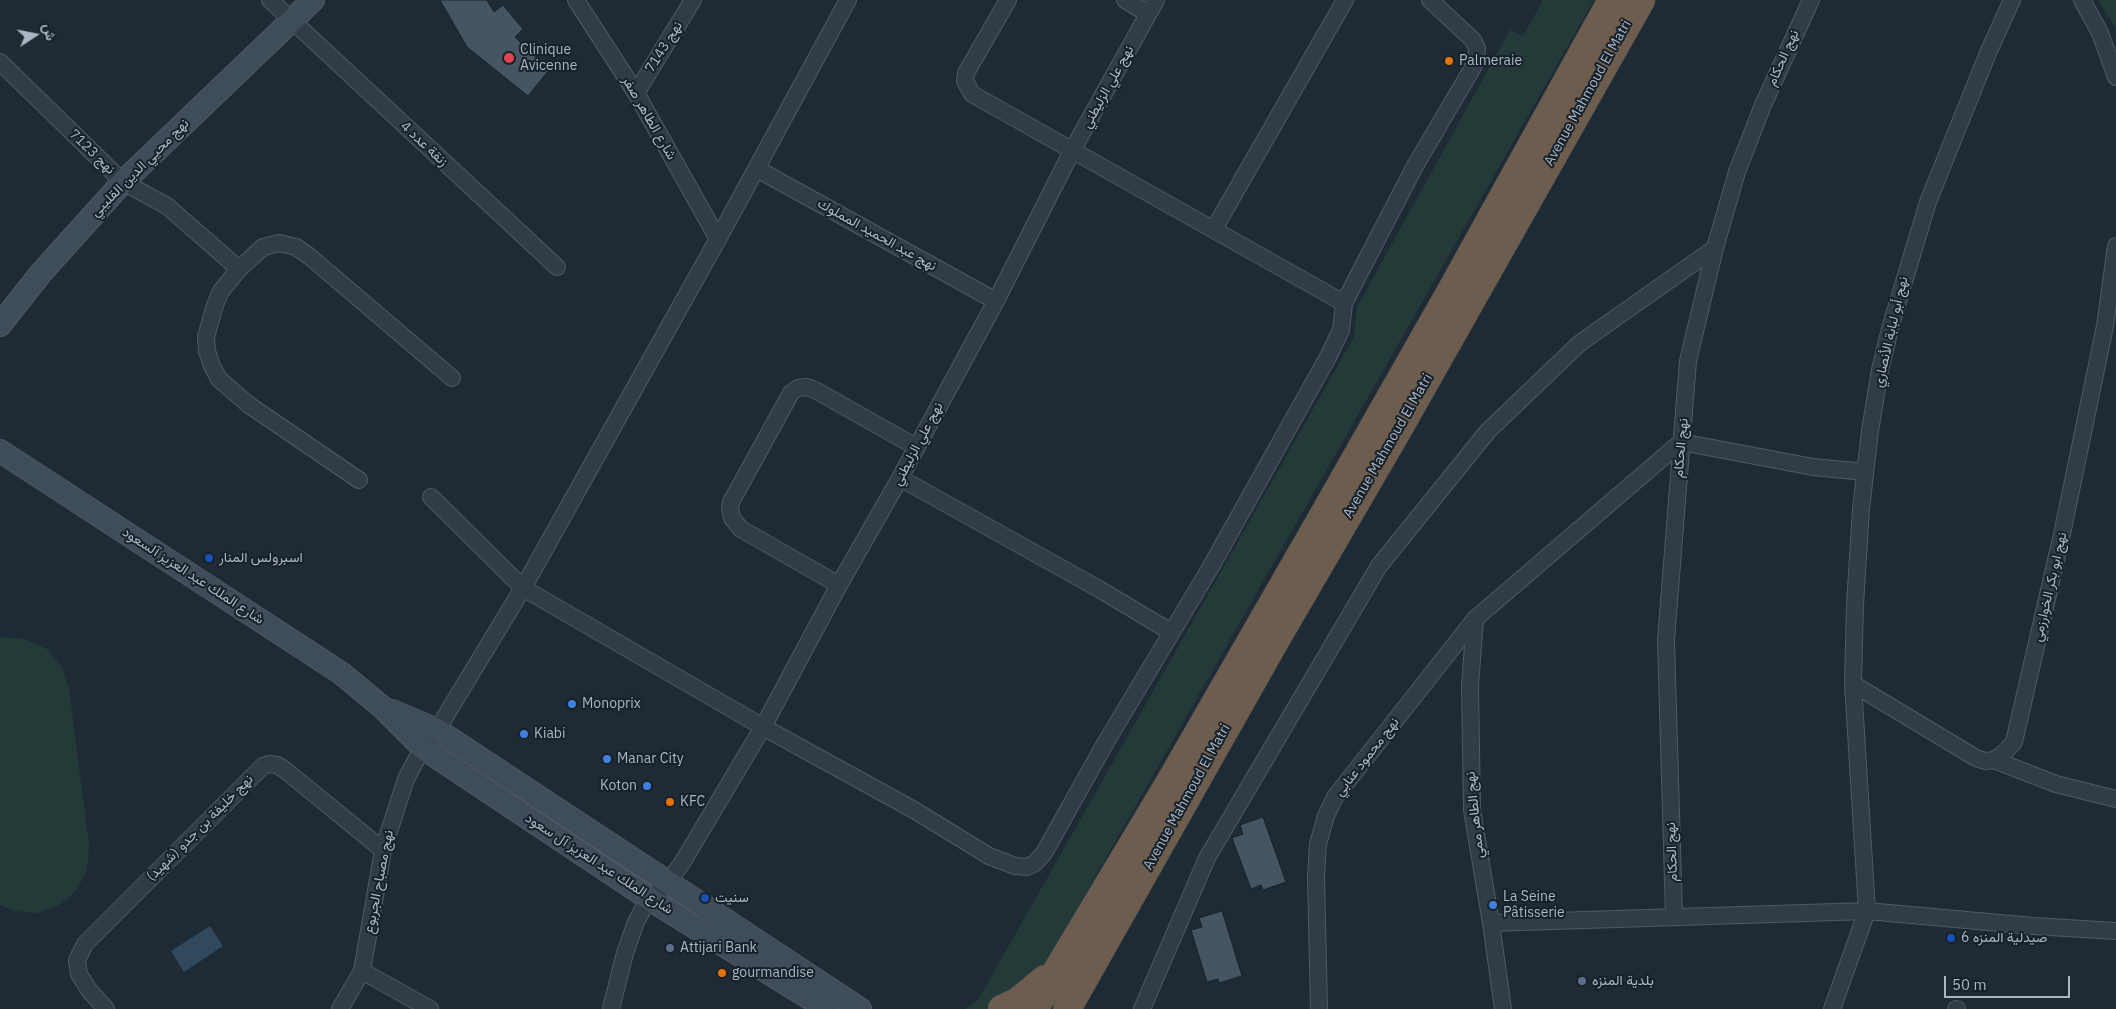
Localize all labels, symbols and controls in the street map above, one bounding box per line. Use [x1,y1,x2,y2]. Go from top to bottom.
north arrow [10,10,60,60]
street label: Avenue Mahmoud El Matri [1541,17,1635,169]
street label: نهج 7143 [642,18,686,76]
text: ش [39,22,60,42]
street label: نهج الحكام [1763,27,1803,89]
place label: Clinique Avicenne [520,42,577,74]
street label: نهج علي الزليطني [1078,43,1138,131]
marker: Clinique Avicenne [502,51,516,65]
place label: Palmeraie [1459,53,1522,69]
marker: Palmeraie [1443,55,1455,67]
street label: شارع الطاهر صفر [618,73,680,163]
street label: نهج محيي الدين القليبي [87,115,193,221]
street label: زنقة عدد 4 [397,118,451,170]
street label: نهج 7123 [65,126,119,178]
street label: نهج عبد الحميد المملوك [814,195,940,275]
street label: نهج أبو لبابة الأنصاري [1870,275,1912,389]
street label: Avenue Mahmoud El Matri [1340,371,1436,521]
street label: نهج علي الزليطني [889,399,947,489]
street label: نهج الحكام [1670,417,1692,479]
street label: شارع الملك عبد العزيز آلسعود [119,524,267,628]
street label: نهج ابو بكر الخوارزمي [2029,530,2071,644]
place label: اسبرولس المنار [219,550,303,566]
marker: اسبرولس المنار [203,552,215,564]
place label: Monoprix [582,696,641,712]
marker: Monoprix [566,698,578,710]
street label: نهج محمود عنابي [1331,714,1403,800]
street label: Avenue Mahmoud El Matri [1140,721,1234,873]
place label: Kiabi [534,726,565,742]
marker: Kiabi [518,728,530,740]
place label: Manar City [617,751,684,767]
marker: Manar City [601,753,613,765]
street label: نهج خليفة بن جدو (شهيد) [143,771,257,885]
street label: نهج الطاهر ممي [1462,771,1488,859]
place label: Koton [600,778,637,794]
marker: Koton [641,780,653,792]
place label: KFC [680,794,705,810]
marker: KFC [664,796,676,808]
street label: شارع الملك عبد العزيز آل سعود [522,810,676,918]
street label: نهج الحكام [1663,822,1681,882]
street label: نهج مصباح الجربوع [361,829,397,935]
place label: La Seine Pâtisserie [1503,889,1565,922]
place label: سنيت [715,890,749,906]
marker: سنيت [699,892,711,904]
marker: La Seine Pâtisserie [1487,899,1499,911]
place label: صيدلية المنزه 6 [1961,930,2047,946]
marker: صيدلية المنزه 6 [1945,932,1957,944]
place label: Attijari Bank [680,940,757,956]
marker: Attijari Bank [664,942,676,954]
place label: gourmandise [732,965,814,981]
scale bar [1946,966,2072,998]
marker: gourmandise [716,967,728,979]
place label: بلدية المنزه [1592,973,1654,989]
marker: بلدية المنزه [1576,975,1588,987]
text: 50 m [1952,975,1987,994]

